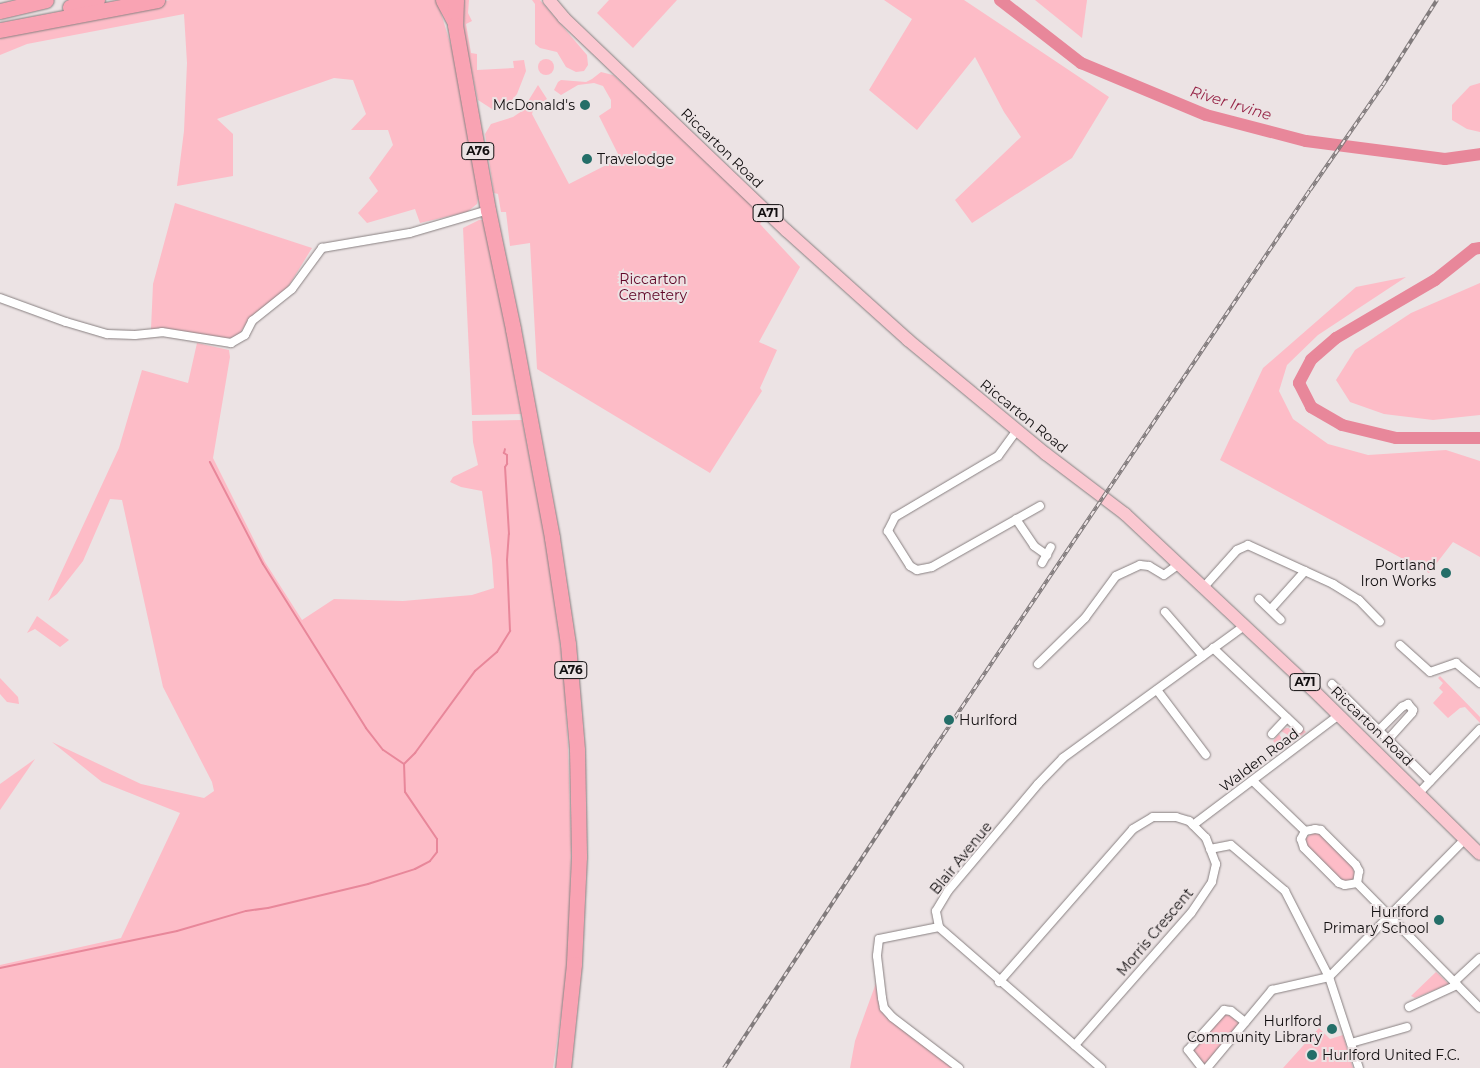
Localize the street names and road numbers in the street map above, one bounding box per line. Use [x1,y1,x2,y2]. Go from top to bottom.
street label: Riccarton Road [677,105,767,191]
road number: A76 [460,142,496,160]
road number: A71 [752,204,784,222]
street label: Riccarton Road [977,376,1071,456]
road number: A76 [554,660,588,680]
road number: A71 [1289,672,1321,692]
street label: Riccarton Road [1327,683,1417,769]
street label: Walden Road [1216,725,1302,795]
street label: Blair Avenue [927,818,995,898]
street label: Morris Crescent [1113,885,1197,979]

